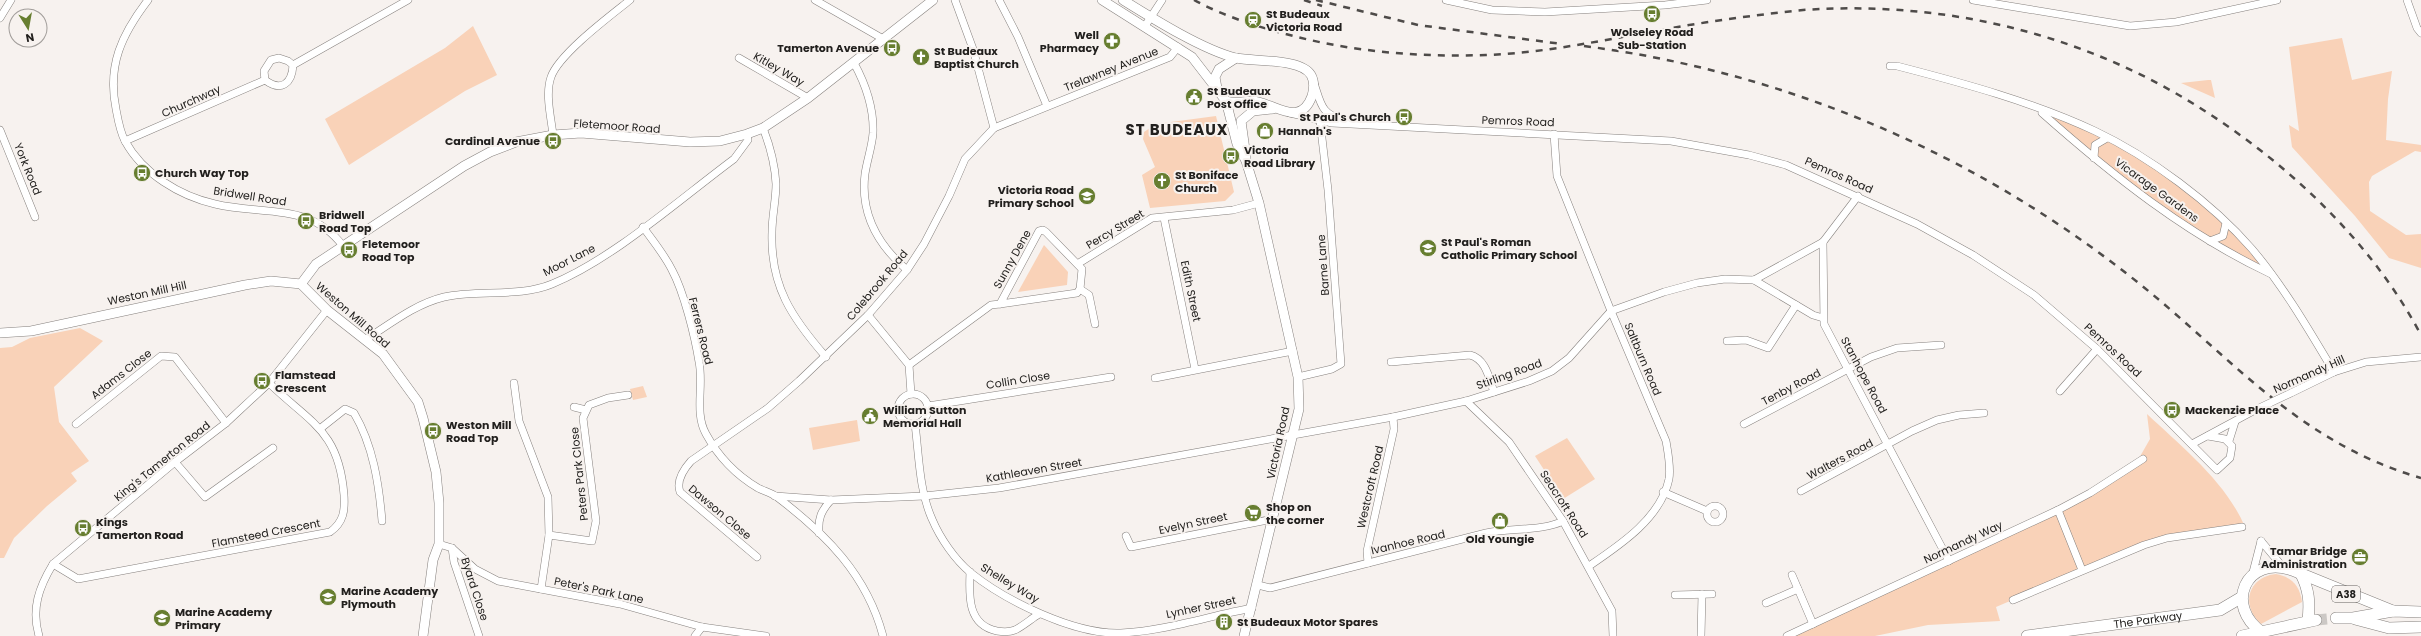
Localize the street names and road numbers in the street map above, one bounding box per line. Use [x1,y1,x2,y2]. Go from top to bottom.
street label: Trelawney Avenue [1061,43,1161,95]
street label: Kitley Way [751,48,808,90]
street label: Churchway [159,81,224,121]
street label: Pemros Road [1481,112,1555,130]
street label: Fletemoor Road [573,115,661,137]
street label: York Road [10,141,46,197]
street label: Pemros Road [1802,153,1876,197]
street label: Vicarage Gardens [2112,154,2202,226]
street label: Bridwell Road [212,182,288,210]
street label: Percy Street [1083,205,1147,253]
street label: Sunny Dene [989,226,1035,291]
street label: Barne Lane [1313,234,1333,296]
street label: Moor Lane [540,240,598,280]
street label: Colebrook Road [843,246,911,324]
street label: Edith Street [1177,259,1205,323]
street label: Weston Mill Hill [106,277,188,309]
street label: Weston Mill Road [312,278,394,352]
street label: Ferrers Road [685,296,717,366]
street label: Pemros Road [2081,319,2145,381]
street label: Saltburn Road [1620,320,1666,398]
street label: Stanhope Road [1837,334,1891,416]
street label: Adams Close [87,345,155,403]
street label: Normandy Hill [2271,351,2347,397]
street label: Stirling Road [1474,355,1544,393]
street label: Tenby Road [1759,365,1823,409]
street label: Collin Close [985,367,1051,393]
street label: Victoria Road [1263,405,1293,481]
street label: King's Tamerton Road [111,417,213,505]
street label: Peters Park Close [566,426,592,522]
street label: Walters Road [1804,435,1876,483]
street label: Westcroft Road [1353,444,1387,530]
street label: Kathleaven Street [985,454,1083,486]
street label: Seacroft Road [1536,467,1592,541]
street label: Dawson Close [685,481,755,543]
street label: Evelyn Street [1157,508,1229,538]
street label: Flamsteed Crescent [210,515,322,551]
street label: Normandy Way [1921,516,2006,567]
street label: Ivanhoe Road [1369,526,1447,558]
street label: Byard Close [457,555,493,623]
street label: Shelley Way [978,559,1043,607]
street label: Peter's Park Lane [553,573,645,607]
road number: A38 [2332,586,2360,602]
street label: Lynher Street [1165,592,1237,622]
street label: The Parkway [2113,607,2184,632]

